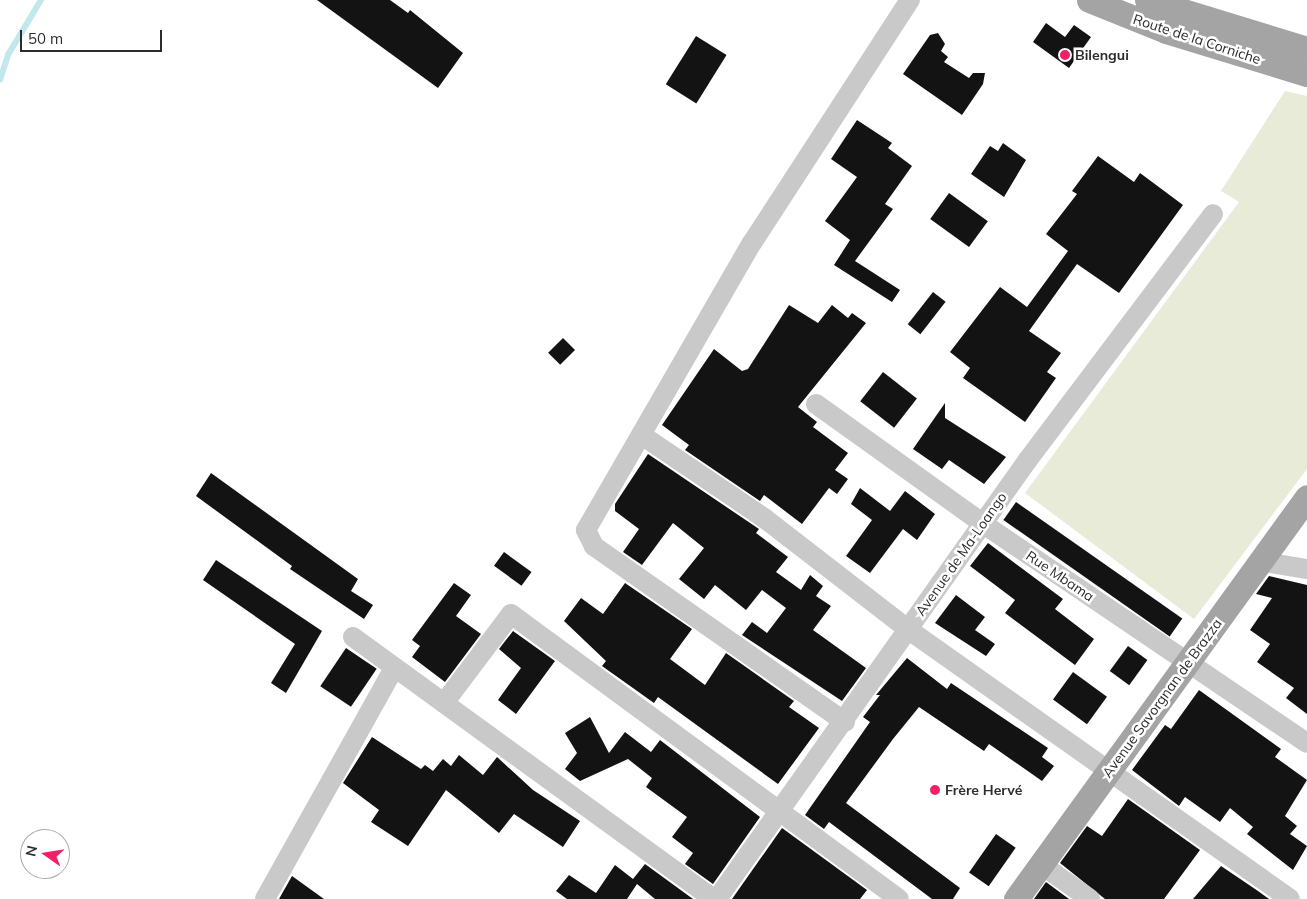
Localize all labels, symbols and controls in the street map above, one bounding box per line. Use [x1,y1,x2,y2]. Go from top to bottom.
street label: Route de la Corniche [1131,10,1263,68]
scale bar [22,20,165,52]
text: 50 m [28,29,63,48]
place label: Bilengui [1075,47,1129,63]
marker: Bilengui [1059,49,1071,61]
street label: Avenue de Ma-Loango [912,489,1010,619]
street label: Rue Mbama [1023,547,1097,605]
street label: Avenue Savorgnan de Brazza [1099,615,1225,781]
place label: Frère Hervé [945,782,1022,798]
marker: Frère Hervé [929,784,941,796]
north arrow [20,829,70,879]
text: N [21,844,41,858]

